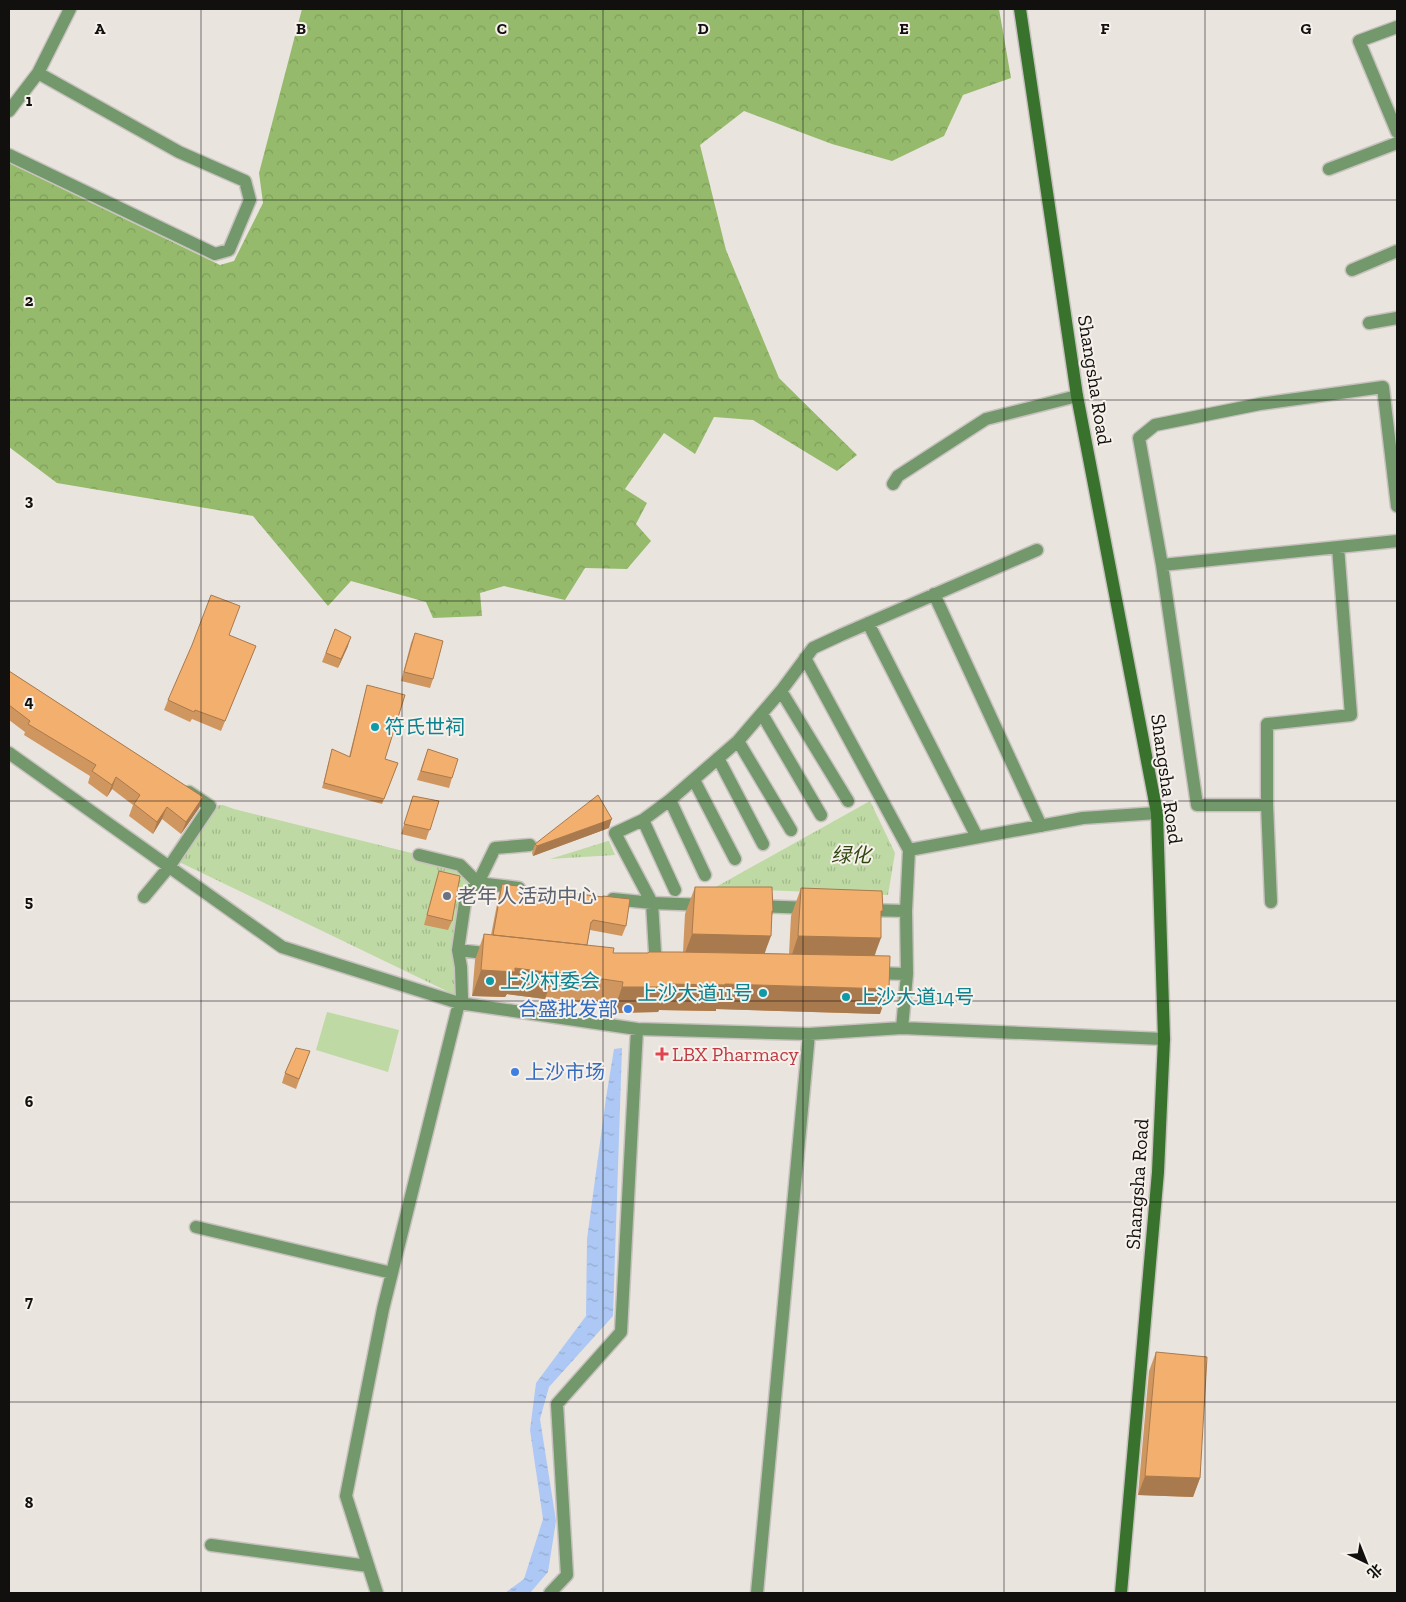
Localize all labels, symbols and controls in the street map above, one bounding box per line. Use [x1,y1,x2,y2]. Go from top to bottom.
text: A [95,19,106,38]
text: B [296,19,306,38]
text: C [497,19,507,38]
text: D [697,19,709,38]
text: E [899,19,909,38]
text: F [1100,19,1110,38]
text: G [1301,19,1312,38]
text: 1 [26,91,33,110]
text: 2 [25,291,34,310]
street label: Shangsha Road [1073,313,1117,447]
text: 3 [25,491,34,510]
text: 4 [24,692,34,711]
street label: Shangsha Road [1146,712,1188,846]
place label: 符氏世祠 [385,715,465,739]
marker: 符氏世祠 [369,721,381,733]
park label: 绿化 [831,843,874,867]
place label: 老年人活动中心 [457,884,597,908]
marker: 老年人活动中心 [441,890,453,902]
text: 5 [25,892,33,911]
place label: 上沙村委会 [500,969,600,993]
marker: 上沙村委会 [484,975,496,987]
place label: 上沙大道11号 [638,981,753,1005]
place label: 上沙大道14号 [856,985,974,1009]
marker: 上沙大道11号 [757,987,769,999]
marker: 上沙大道14号 [840,991,852,1003]
place label: 合盛批发部 [518,997,618,1021]
marker: 合盛批发部 [622,1003,634,1015]
place label: LBX Pharmacy [672,1042,800,1066]
marker: LBX Pharmacy [656,1048,668,1060]
place label: 上沙市场 [525,1060,605,1084]
marker: 上沙市场 [509,1066,521,1078]
text: 6 [25,1092,34,1111]
street label: Shangsha Road [1120,1118,1154,1250]
text: 7 [25,1292,33,1311]
text: 8 [25,1493,34,1512]
north arrow [1341,1537,1391,1587]
text: 北 [1364,1560,1385,1582]

